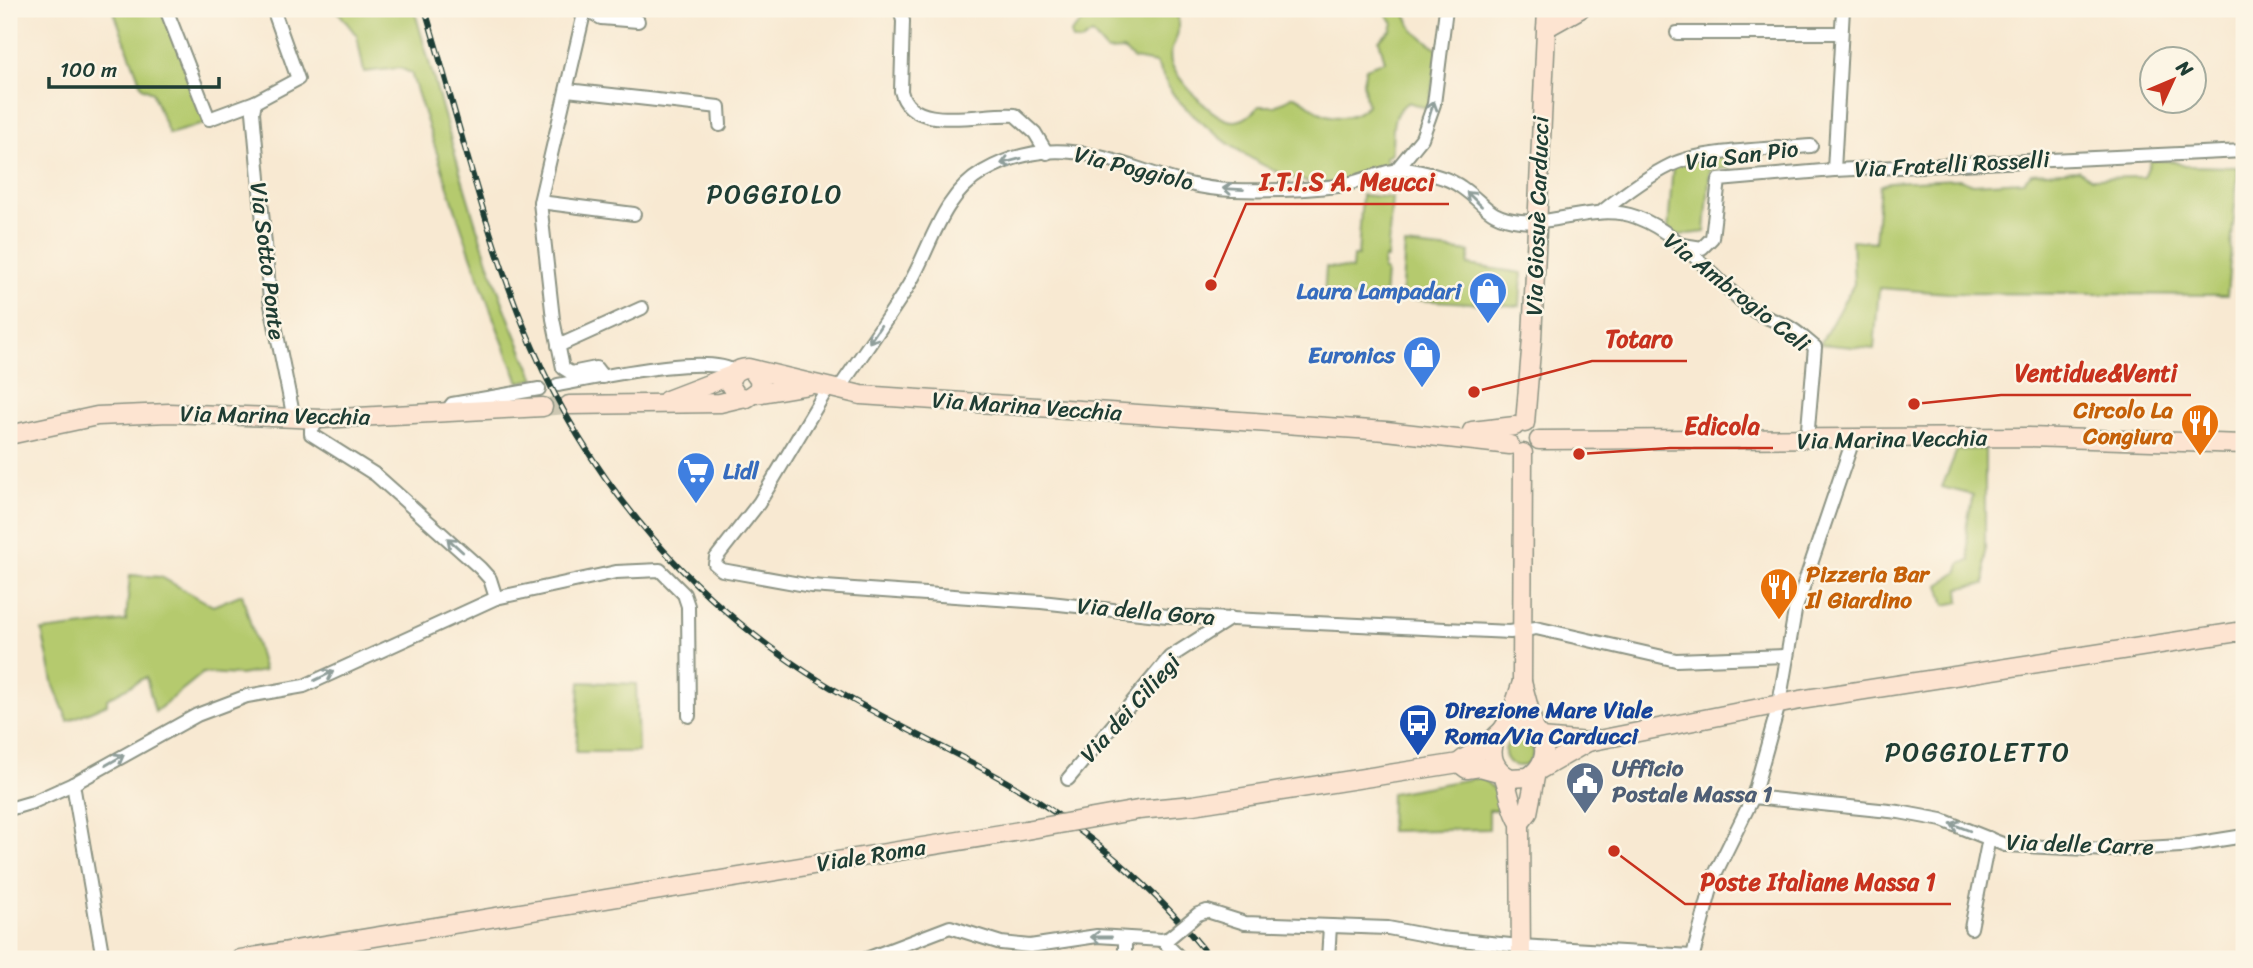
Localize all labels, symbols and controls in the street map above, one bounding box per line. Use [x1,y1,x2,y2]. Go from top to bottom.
scale bar [49,46,219,90]
north arrow [2138,46,2208,116]
text: 100 m [60,51,117,89]
text: N [2168,52,2202,85]
one-way arrow [1425,100,1438,122]
street label: Via Giosuè Carducci [1514,115,1561,317]
street label: Via San Pio [1683,128,1801,183]
street label: Via Poggiolo [1070,134,1198,203]
street label: Via Fratelli Rosselli [1854,139,2051,190]
one-way arrow [1001,155,1023,168]
callout: I.T.I.S A. Meucci [1246,159,1449,204]
text: I.T.I.S A. Meucci [1257,161,1436,203]
district label: POGGIOLO [706,171,844,217]
street label: Via Sotto Ponte [238,180,298,342]
one-way arrow [1221,183,1244,196]
one-way arrow [1466,190,1483,207]
street label: Via Ambrogio Celi [1654,222,1820,364]
shop icon: Laura Lampadari [1467,270,1509,325]
place label: Laura Lampadari [1297,271,1463,312]
callout: Totaro [1592,316,1687,361]
text: Totaro [1605,318,1673,360]
one-way arrow [868,324,882,344]
shop icon: Euronics [1401,334,1443,389]
place label: Euronics [1308,335,1396,376]
callout: Ventidue&Venti [2001,350,2191,395]
text: Ventidue&Venti [2015,352,2179,394]
street label: Via Marina Vecchia [931,379,1124,434]
place label: Circolo La Congiura [2073,390,2173,457]
street label: Via Marina Vecchia [180,393,371,438]
restaurant icon: Circolo La Congiura [2179,402,2221,457]
callout: Edicola [1670,403,1773,448]
text: Edicola [1684,405,1761,447]
street label: Via Marina Vecchia [1797,417,1988,462]
supermarket icon: Lidl [675,450,717,505]
place label: Lidl [723,451,760,492]
one-way arrow [447,537,464,554]
place label: Pizzeria Bar Il Giardino [1805,554,1931,621]
restaurant icon: Pizzeria Bar Il Giardino [1758,566,1800,621]
street label: Via della Gora [1075,585,1217,638]
street label: Via dei Ciliegi [1069,643,1192,773]
one-way arrow [313,669,334,682]
place label: Direzione Mare Viale Roma/Via Carducci [1444,690,1653,757]
bus stop icon: Direzione Mare Viale Roma/Via Carducci [1397,702,1439,757]
district label: POGGIOLETTO [1885,729,2071,775]
place label: Ufficio Postale Massa 1 [1612,748,1772,815]
one-way arrow [104,753,124,767]
public building icon: Ufficio Postale Massa 1 [1564,760,1606,815]
one-way arrow [1949,820,1971,833]
street label: Via delle Carre [2006,821,2154,868]
street label: Viale Roma [814,827,929,884]
callout: Poste Italiane Massa 1 [1685,859,1951,904]
text: Poste Italiane Massa 1 [1700,861,1936,903]
one-way arrow [1090,930,1113,944]

